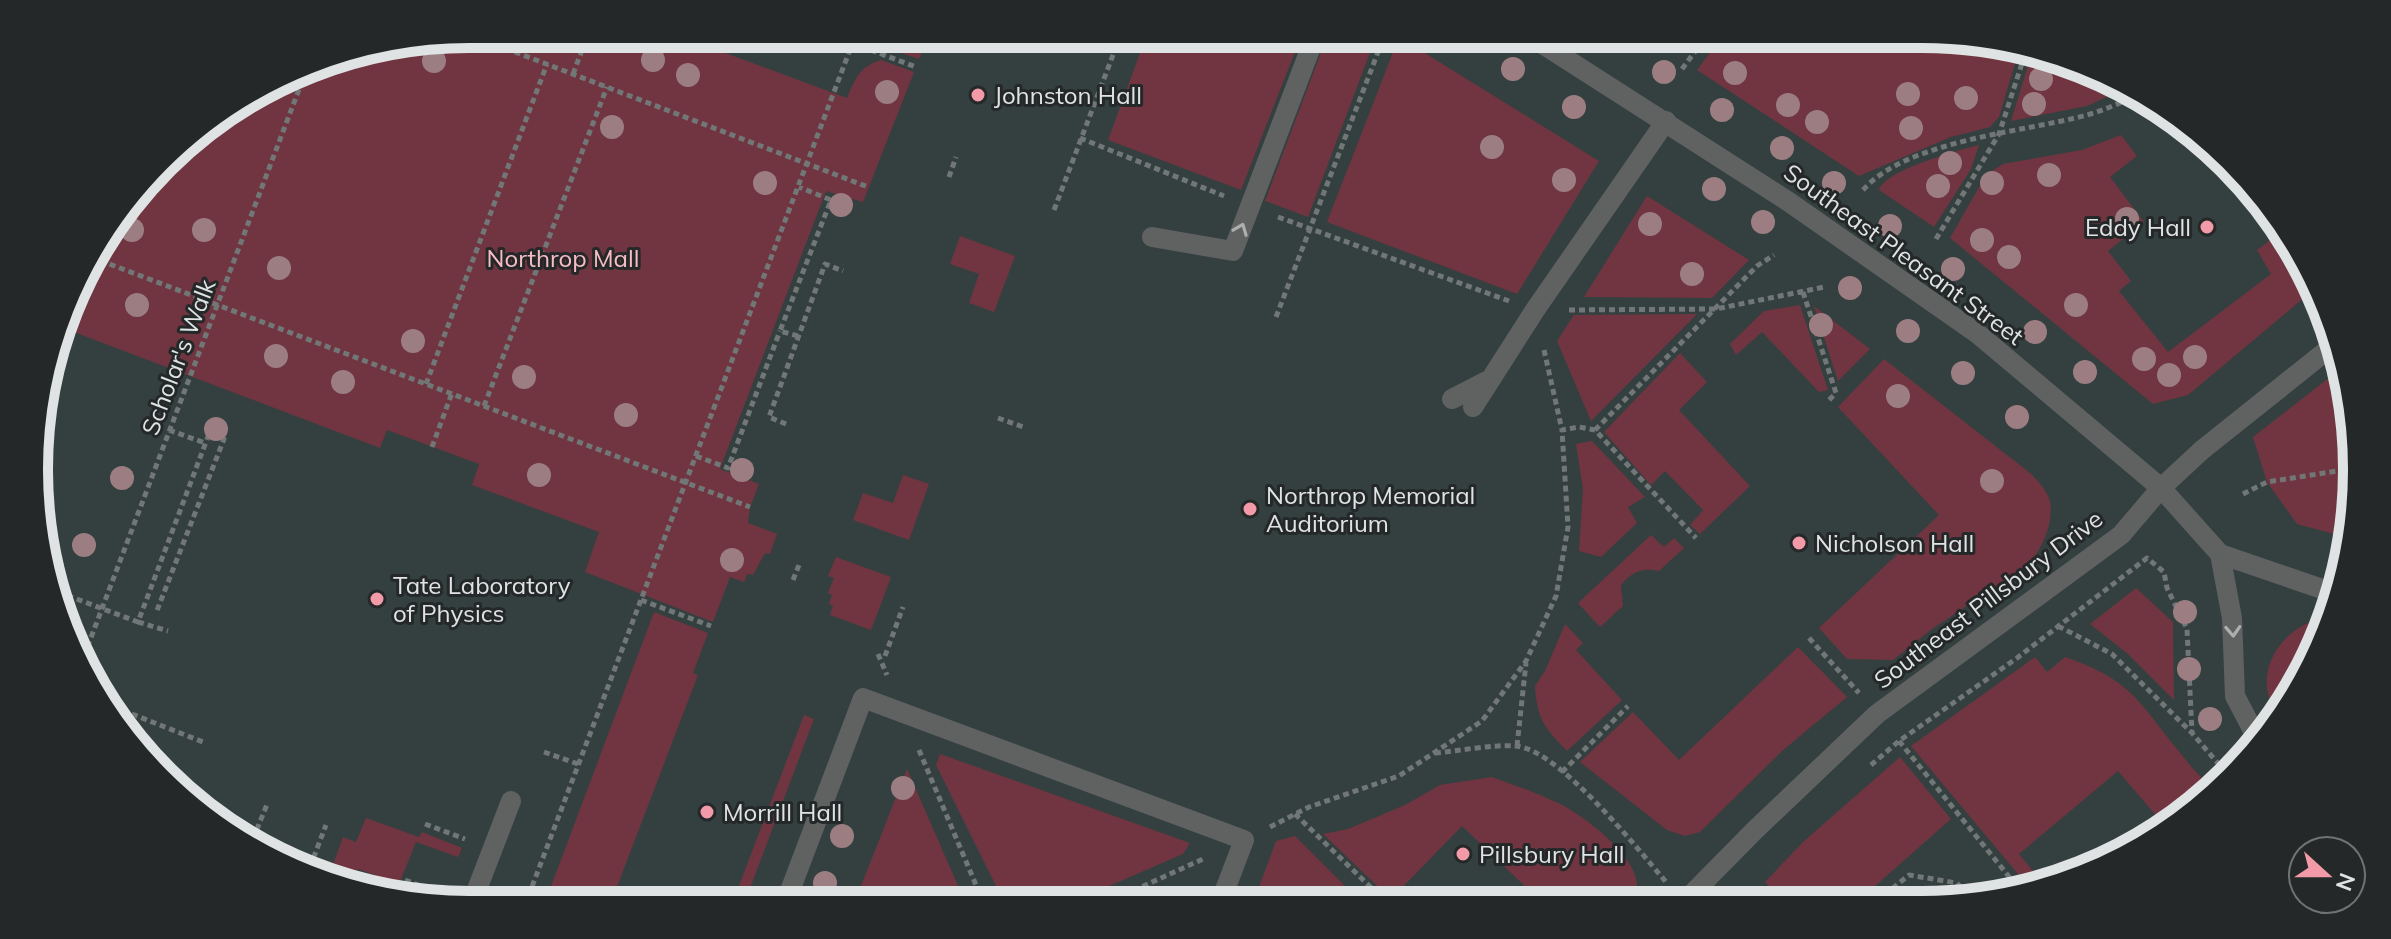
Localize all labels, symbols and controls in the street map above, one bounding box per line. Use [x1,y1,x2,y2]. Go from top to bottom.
place label: Johnston Hall [994,80,1142,110]
marker: Johnston Hall [969,86,987,104]
street label: Southeast Pleasant Street [1778,157,2030,351]
place label: Eddy Hall [2085,212,2191,242]
marker: Eddy Hall [2198,218,2216,236]
one-way arrow [1231,223,1248,237]
park label: Northrop Mall [487,243,639,273]
street label: Scholar's Walk [134,274,222,439]
place label: Northrop Memorial Auditorium [1266,480,1475,538]
marker: Northrop Memorial Auditorium [1241,500,1259,518]
street label: Southeast Pillsbury Drive [1868,503,2108,695]
place label: Nicholson Hall [1815,528,1974,558]
marker: Nicholson Hall [1790,534,1808,552]
place label: Tate Laboratory of Physics [393,570,571,628]
marker: Tate Laboratory of Physics [368,590,386,608]
one-way arrow [2224,625,2241,638]
place label: Morrill Hall [723,797,842,827]
marker: Morrill Hall [698,803,716,821]
north arrow [2287,835,2367,915]
place label: Pillsbury Hall [1479,839,1625,869]
marker: Pillsbury Hall [1454,845,1472,863]
text: N [2330,869,2362,895]

